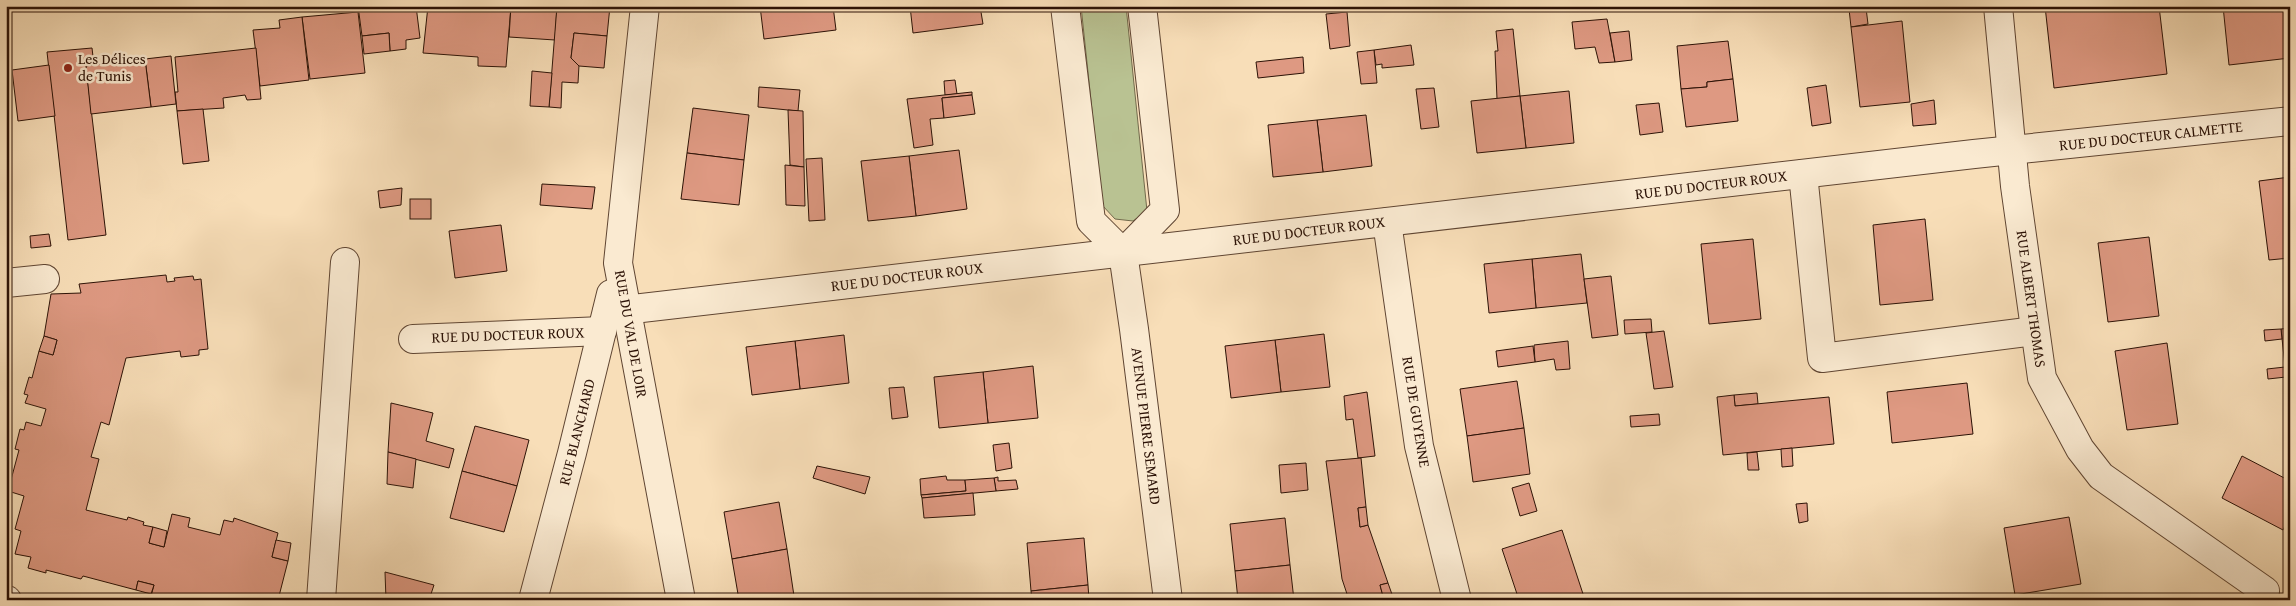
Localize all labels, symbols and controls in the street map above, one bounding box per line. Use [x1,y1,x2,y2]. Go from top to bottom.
place label: Les Délices de Tunis [78,48,146,86]
marker: Les Délices de Tunis [62,62,74,74]
street label: RUE DU DOCTEUR CALMETTE [2058,115,2244,156]
street label: RUE DU DOCTEUR ROUX [1634,165,1789,204]
street label: RUE DU DOCTEUR ROUX [1232,211,1387,250]
street label: RUE ALBERT THOMAS [2011,229,2052,369]
street label: RUE DU DOCTEUR ROUX [830,257,985,296]
street label: RUE DU VAL DE LOIR [610,268,653,400]
street label: RUE DU DOCTEUR ROUX [431,321,585,348]
street label: AVENUE PIERRE SEMARD [1126,346,1167,506]
street label: RUE DE GUYENNE [1397,355,1436,469]
street label: RUE BLANCHARD [553,376,600,487]

